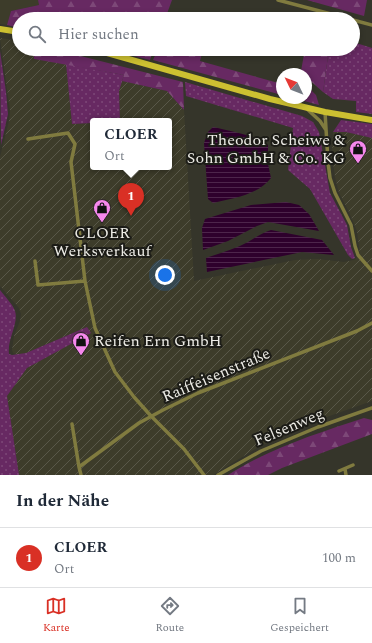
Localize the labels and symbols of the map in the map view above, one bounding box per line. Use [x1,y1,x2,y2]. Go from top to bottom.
north arrow [276,68,312,104]
place label: Theodor Scheiwe & Sohn GmbH & Co. KG [187,128,346,170]
shop icon: Theodor Scheiwe & Sohn GmbH & Co. KG [348,139,368,164]
pin: 1 [118,183,144,216]
shop icon: CLOER Werksverkauf [92,198,112,223]
place label: CLOER Werksverkauf [53,221,152,263]
your location [155,265,175,285]
place label: Reifen Ern GmbH [94,329,222,353]
shop icon: Reifen Ern GmbH [71,331,91,356]
street label: Raiffeisenstraße [158,341,274,409]
street label: Felsenweg [250,401,328,453]

